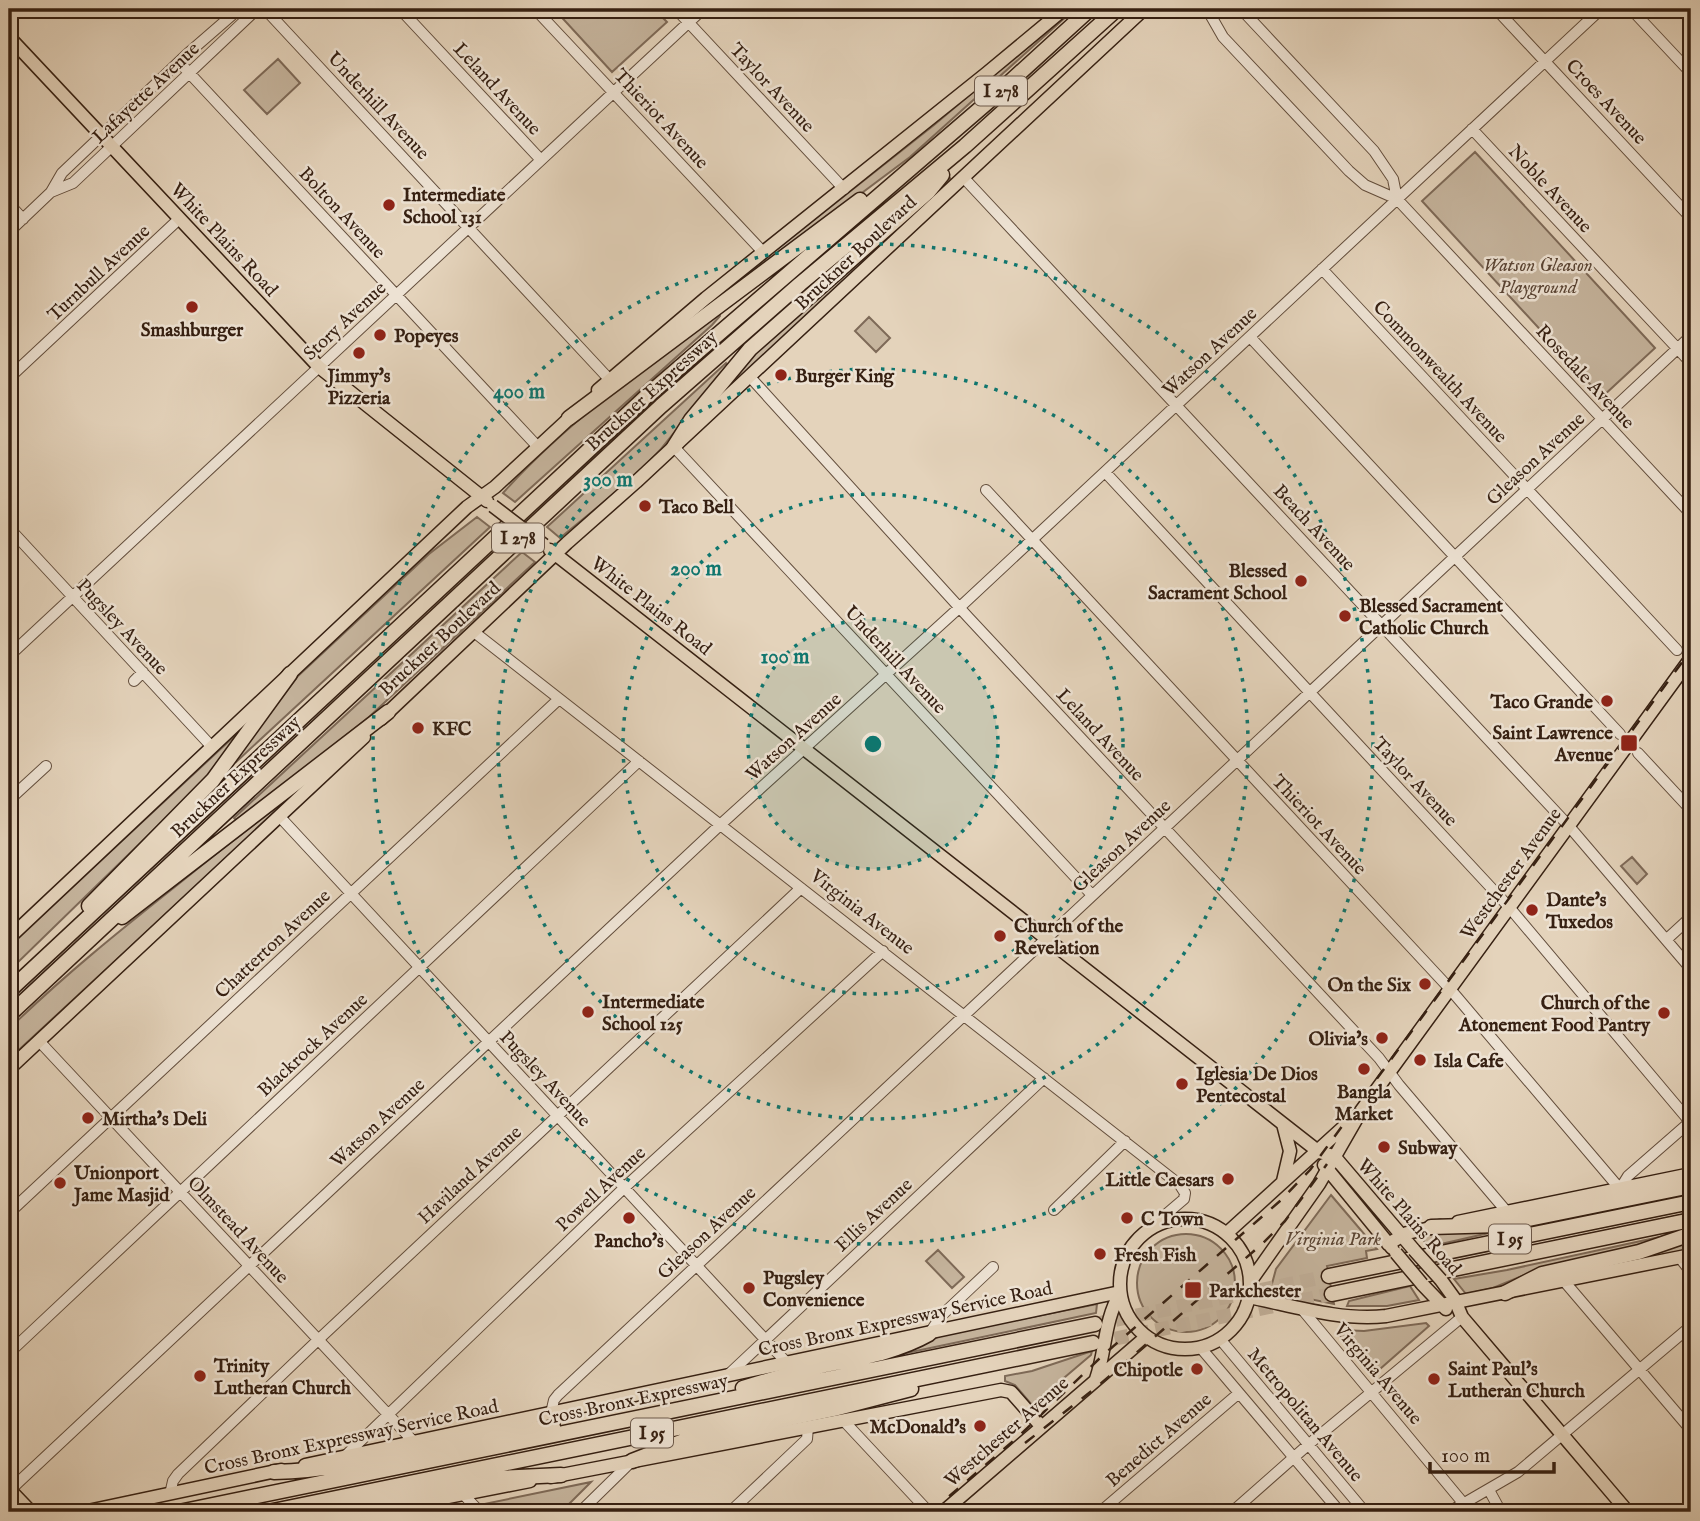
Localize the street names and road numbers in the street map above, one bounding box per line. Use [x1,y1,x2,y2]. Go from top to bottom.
street label: Lafayette Avenue [88,37,205,149]
street label: Leland Avenue [447,38,546,141]
street label: Taylor Avenue [724,38,819,138]
street label: Underhill Avenue [321,47,434,166]
street label: Croes Avenue [1560,55,1651,150]
street label: Thieriot Avenue [608,64,713,175]
road number: I 278 [975,76,1027,106]
street label: Noble Avenue [1502,140,1597,239]
street label: Bolton Avenue [293,162,390,265]
street label: White Plains Road [165,178,283,303]
street label: Bruckner Boulevard [790,190,923,316]
street label: Turnbull Avenue [43,220,156,327]
street label: Story Avenue [299,277,392,366]
street label: Commonwealth Avenue [1367,296,1512,449]
street label: Watson Avenue [1158,302,1263,402]
street label: Rosedale Avenue [1530,320,1639,435]
street label: Bruckner Expressway [581,326,724,457]
street label: Gleason Avenue [1482,407,1591,511]
street label: Beach Avenue [1267,480,1360,577]
road number: I 278 [492,524,544,552]
street label: White Plains Road [586,552,717,662]
street label: Pugsley Avenue [71,574,173,681]
street label: Bruckner Boulevard [374,576,507,702]
street label: Underhill Avenue [838,601,951,720]
street label: Leland Avenue [1050,684,1149,787]
street label: Watson Avenue [741,688,847,787]
street label: Bruckner Expressway [166,711,307,844]
street label: Taylor Avenue [1367,732,1462,832]
street label: Thieriot Avenue [1266,770,1371,881]
street label: Gleason Avenue [1068,794,1177,898]
street label: Westchester Avenue [1456,803,1568,945]
street label: Virginia Avenue [804,864,919,961]
street label: Chatterton Avenue [210,884,336,1004]
street label: Blackrock Avenue [253,988,374,1103]
street label: Pugsley Avenue [494,1026,596,1133]
street label: Watson Avenue [326,1073,431,1173]
street label: Haviland Avenue [413,1121,528,1230]
street label: Powell Avenue [551,1141,652,1237]
street label: White Plains Road [1351,1154,1466,1281]
street label: Olmstead Avenue [182,1172,294,1289]
street label: Ellis Avenue [831,1173,918,1258]
street label: Gleason Avenue [653,1181,762,1285]
road number: I 95 [1489,1224,1531,1254]
street label: Cross Bronx Expressway Service Road [756,1277,1055,1363]
street label: Virginia Avenue [1327,1318,1427,1430]
street label: Metropolitan Avenue [1241,1343,1368,1488]
street label: Cross Bronx Expressway [537,1369,731,1433]
street label: Westchester Avenue [940,1372,1075,1493]
street label: Benedict Avenue [1102,1388,1217,1493]
street label: Cross Bronx Expressway Service Road [202,1395,501,1481]
road number: I 95 [631,1418,673,1448]

